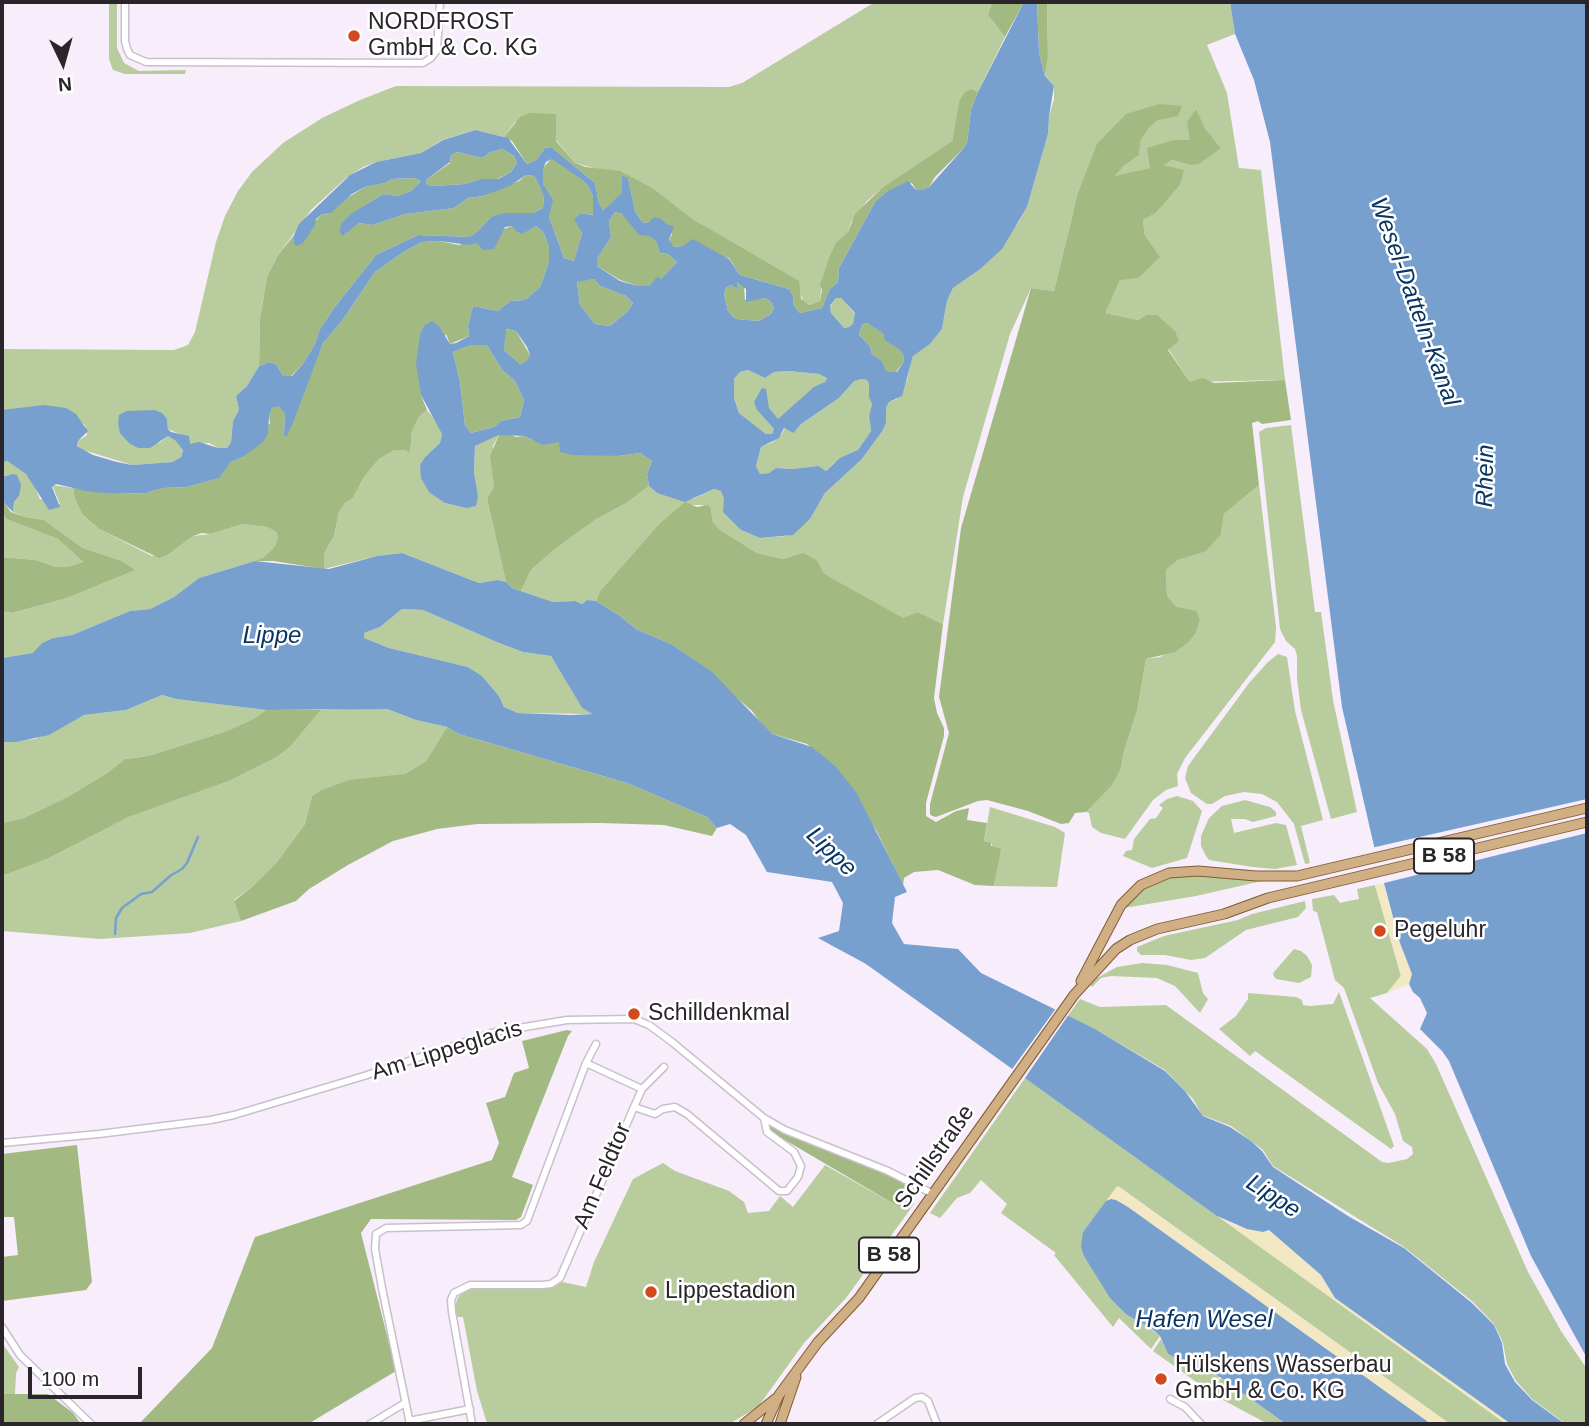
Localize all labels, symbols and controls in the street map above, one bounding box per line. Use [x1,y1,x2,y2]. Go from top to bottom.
place label: NORDFROST GmbH & Co. KG [368,9,538,63]
north arrow [28,28,98,98]
marker: NORDFROST GmbH & Co. KG [346,28,362,44]
text: N [57,73,73,95]
water label: Wesel-Datteln-Kanal [1363,194,1465,410]
water label: Rhein [1471,444,1501,508]
water label: Lippe [243,622,301,650]
water label: Lippe [800,821,862,883]
road number: B 58 [1414,838,1474,874]
place label: Pegeluhr [1394,917,1486,945]
marker: Pegeluhr [1372,923,1388,939]
place label: Schilldenkmal [648,1000,790,1028]
marker: Schilldenkmal [626,1006,642,1022]
street label: Am Lippeglacis [368,1015,526,1087]
street label: Schillstraße [889,1100,981,1214]
street label: Am Feldtor [568,1119,638,1233]
water label: Lippe [1241,1169,1305,1225]
road number: B 58 [859,1238,919,1272]
place label: Lippestadion [665,1278,795,1306]
marker: Lippestadion [643,1284,659,1300]
water label: Hafen Wesel [1136,1306,1272,1334]
scale bar [32,1352,145,1396]
place label: Hülskens Wasserbau GmbH & Co. KG [1175,1352,1391,1406]
text: 100 m [41,1367,99,1390]
marker: Hülskens Wasserbau GmbH & Co. KG [1153,1371,1169,1387]

